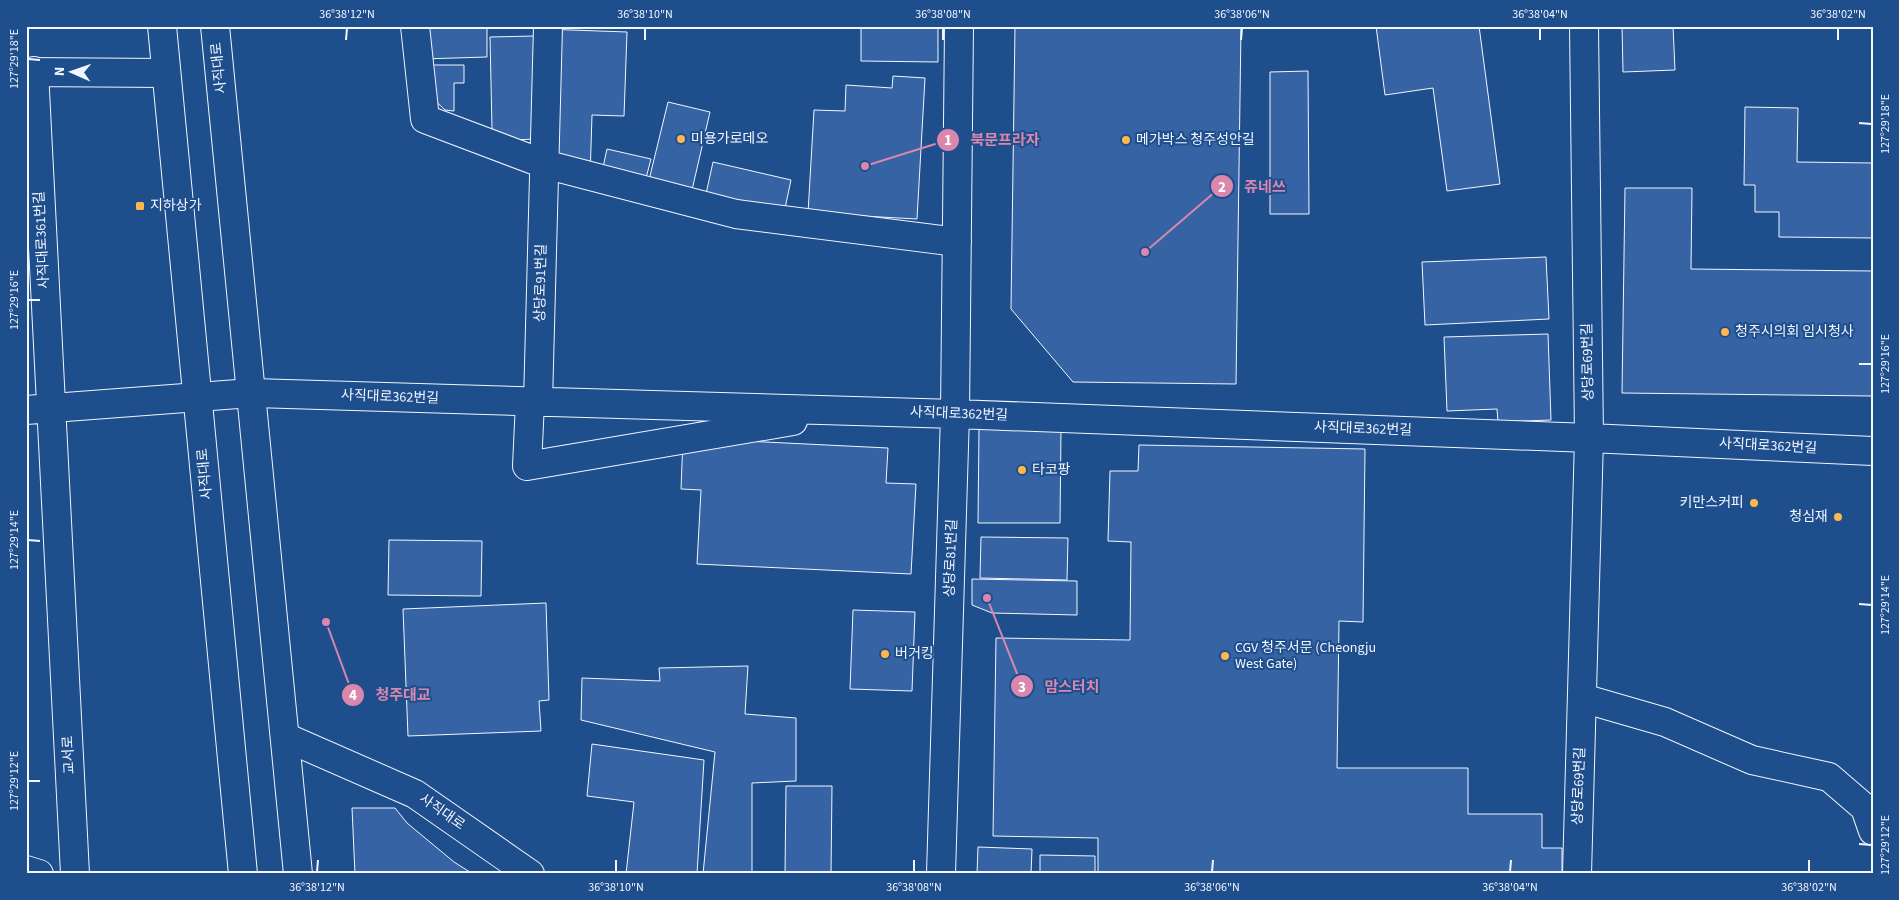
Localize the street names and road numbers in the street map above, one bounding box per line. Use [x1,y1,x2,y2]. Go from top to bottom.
street label: 사직대로 [206,41,232,95]
street label: 사직대로361번길 [29,190,55,290]
street label: 상당로91번길 [530,244,552,322]
street label: 상당로69번길 [1577,323,1599,401]
street label: 사직대로362번길 [341,385,439,409]
street label: 사직대로362번길 [910,402,1008,426]
street label: 사직대로362번길 [1314,417,1412,441]
street label: 사직대로362번길 [1718,433,1818,459]
street label: 사직대로 [193,447,217,501]
street label: 상당로81번길 [940,519,962,597]
street label: 교서로 [58,735,80,775]
street label: 상당로69번길 [1568,747,1590,825]
street label: 사직대로 [415,789,469,835]

